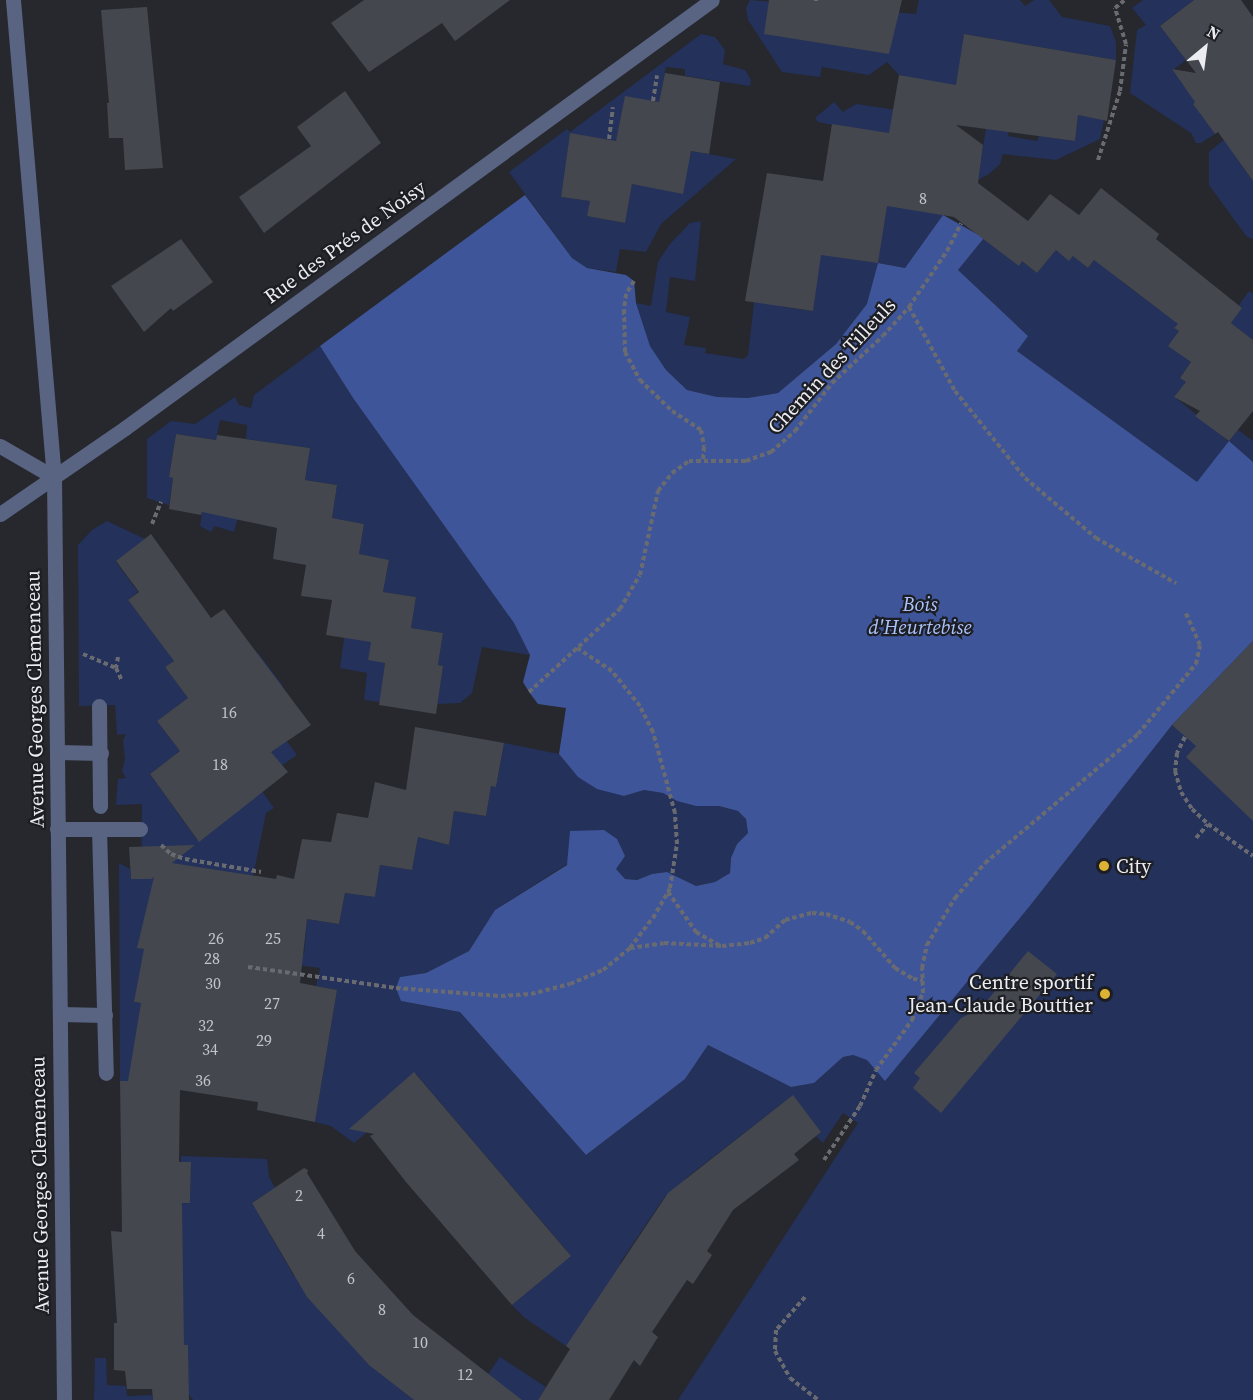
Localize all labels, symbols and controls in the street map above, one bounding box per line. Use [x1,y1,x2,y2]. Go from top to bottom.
north arrow [1175,18,1235,78]
text: N [1203,20,1224,45]
street label: Rue des Prés de Noisy [260,175,430,309]
house number: 8 [919,188,927,208]
street label: Chemin des Tilleuls [763,293,901,439]
street label: Avenue Georges Clemenceau [21,570,49,828]
park label: Bois d'Heurtebise [868,593,972,640]
house number: 16 [221,702,237,722]
house number: 18 [212,754,228,774]
place label: City [1116,854,1151,878]
marker: City [1097,859,1111,873]
house number: 26 [208,928,224,948]
house number: 25 [265,928,281,948]
house number: 28 [204,948,220,968]
place label: Centre sportif Jean-Claude Bouttier [908,970,1093,1017]
house number: 30 [205,973,221,993]
marker: Centre sportif Jean-Claude Bouttier [1098,987,1112,1001]
house number: 27 [264,993,280,1013]
house number: 32 [198,1015,214,1035]
house number: 29 [256,1030,272,1050]
house number: 34 [202,1039,218,1059]
street label: Avenue Georges Clemenceau [26,1056,54,1314]
house number: 36 [195,1070,211,1090]
house number: 2 [295,1185,303,1205]
house number: 4 [317,1223,325,1243]
house number: 6 [347,1268,355,1288]
house number: 8 [378,1299,386,1319]
house number: 10 [412,1332,428,1352]
house number: 12 [457,1364,473,1384]

